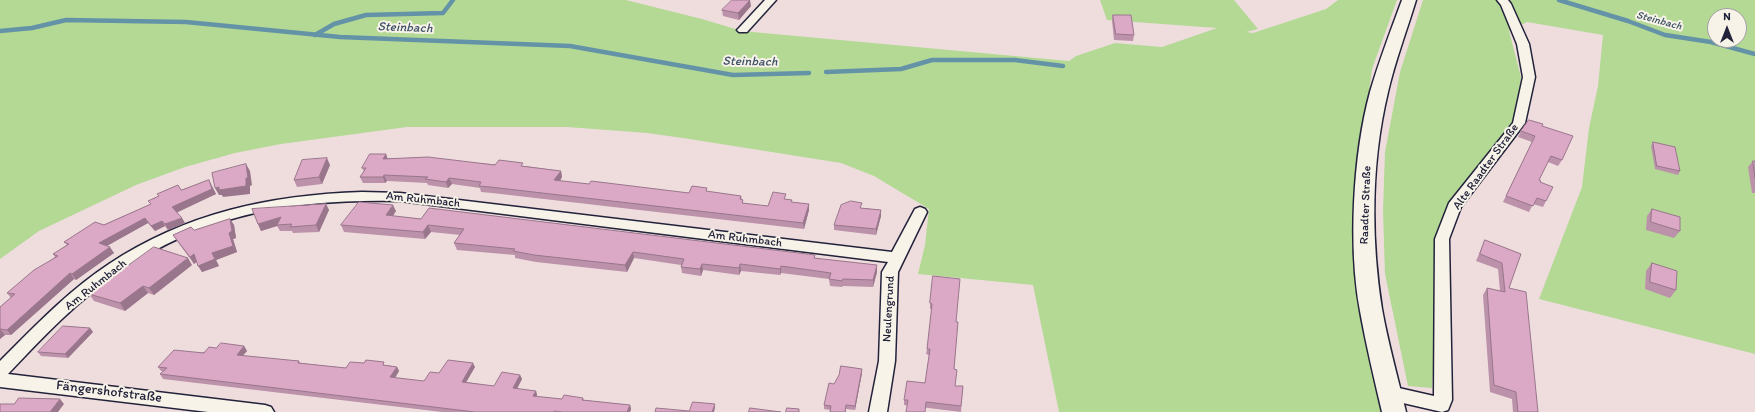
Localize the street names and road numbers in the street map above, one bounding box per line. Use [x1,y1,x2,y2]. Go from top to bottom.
street label: Alte Raadter Straße [1450,121,1522,213]
street label: Raadter Straße [1357,165,1375,245]
street label: Am Ruhmbach [385,189,461,211]
street label: Am Ruhmbach [707,227,783,251]
street label: Am Ruhmbach [62,256,130,314]
street label: Neulengrund [880,275,898,343]
street label: Fängershofstraße [55,377,163,407]

